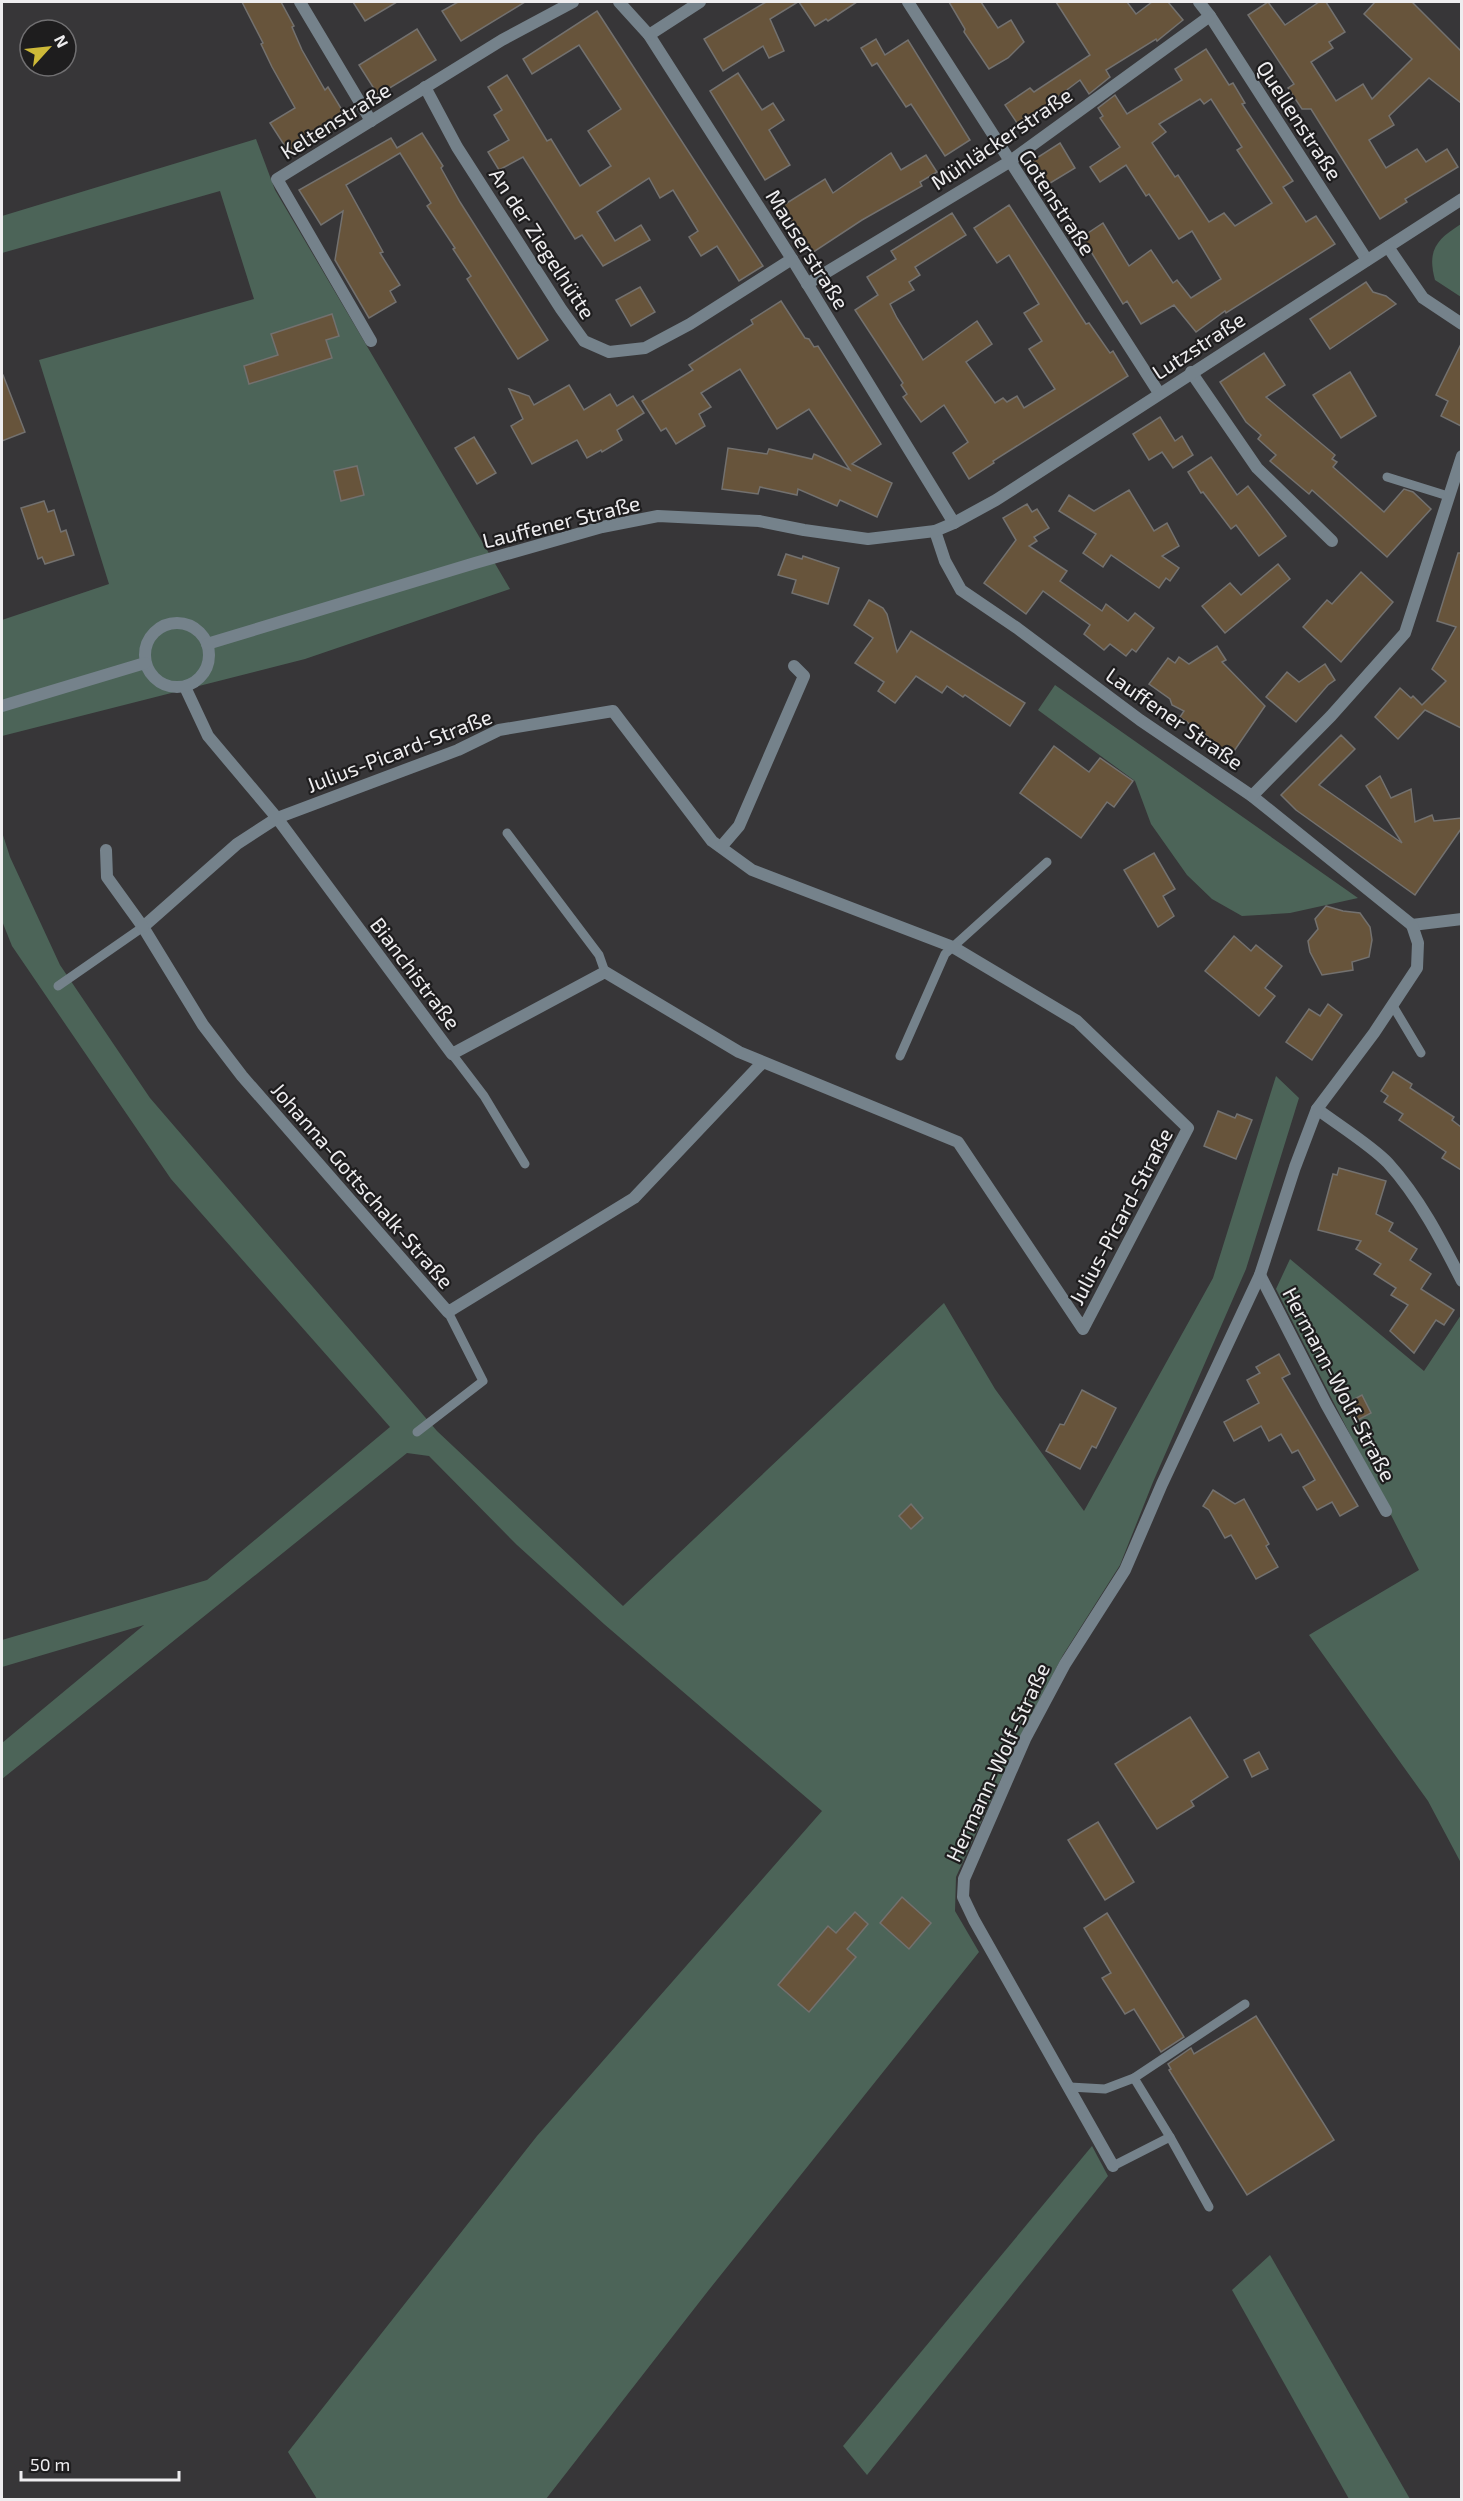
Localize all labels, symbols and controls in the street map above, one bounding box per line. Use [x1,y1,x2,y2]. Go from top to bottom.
north arrow [18,18,78,78]
text: N [51,31,73,50]
street label: Quellenstraße [1251,56,1348,185]
street label: Keltenstraße [275,76,395,164]
street label: Mühläckerstraße [926,82,1076,194]
street label: Gotenstraße [1015,145,1101,259]
street label: An der Ziegelhütte [485,163,601,323]
street label: Mauserstraße [761,185,855,313]
street label: Lutzstraße [1147,306,1249,384]
street label: Lauffener Straße [480,489,642,553]
street label: Lauffener Straße [1102,661,1248,775]
street label: Julius-Picard-Straße [303,703,495,797]
street label: Bianchistraße [366,912,466,1034]
street label: Johanna-Gottschalk-Straße [267,1077,459,1293]
street label: Julius-Picard-Straße [1063,1123,1177,1309]
street label: Hermann-Wolf-Straße [1278,1283,1402,1485]
street label: Hermann-Wolf-Straße [940,1659,1054,1865]
scale bar [21,2444,178,2482]
text: 50 m [30,2453,70,2475]

